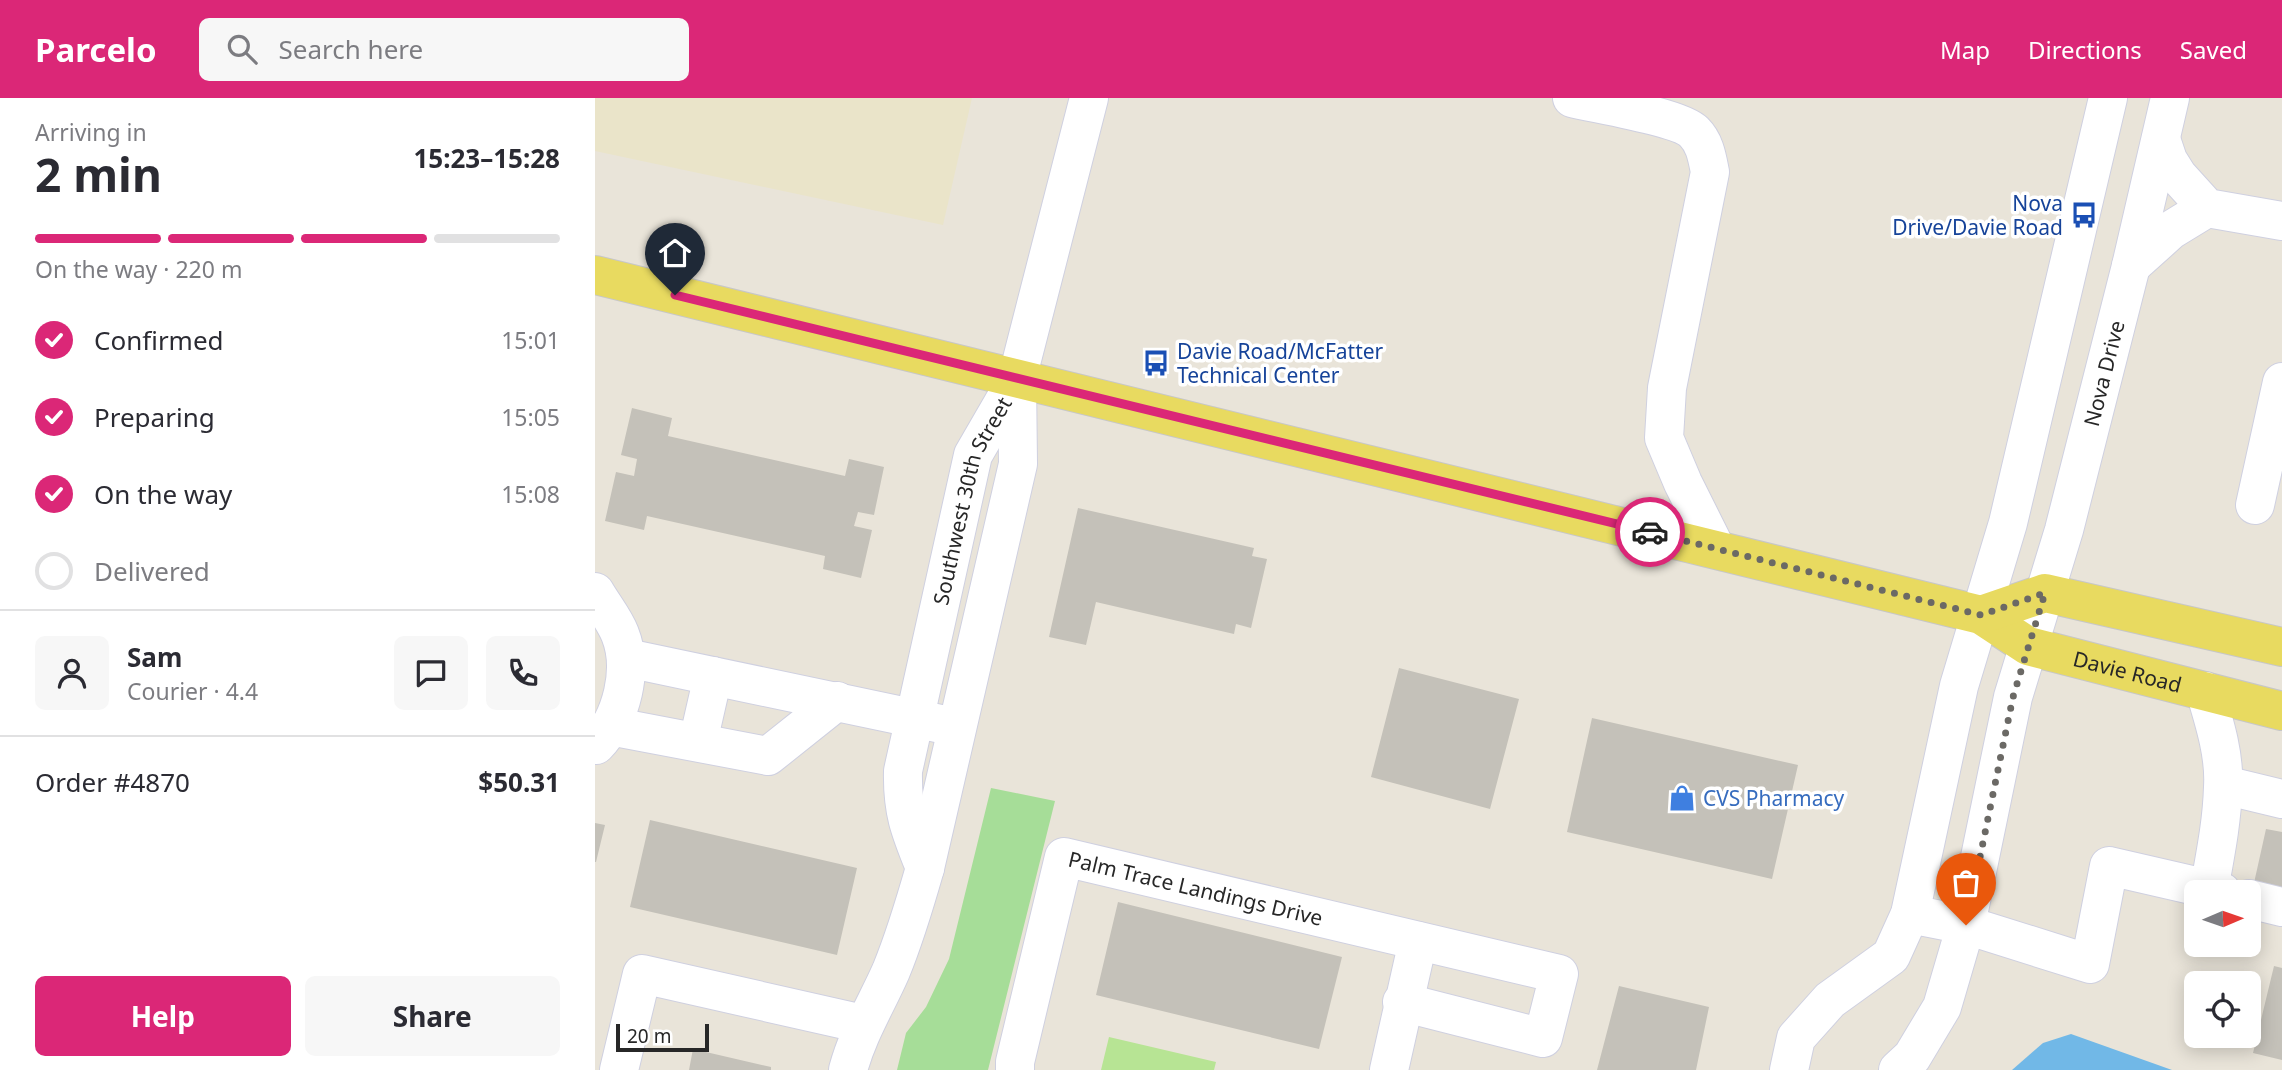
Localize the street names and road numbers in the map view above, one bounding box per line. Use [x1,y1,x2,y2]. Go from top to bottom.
street label: Nova Drive [2077,317,2131,429]
street label: Southwest 30th Street [926,391,1018,608]
street label: Davie Road [2070,644,2185,699]
street label: Palm Trace Landings Drive [1066,844,1326,932]

